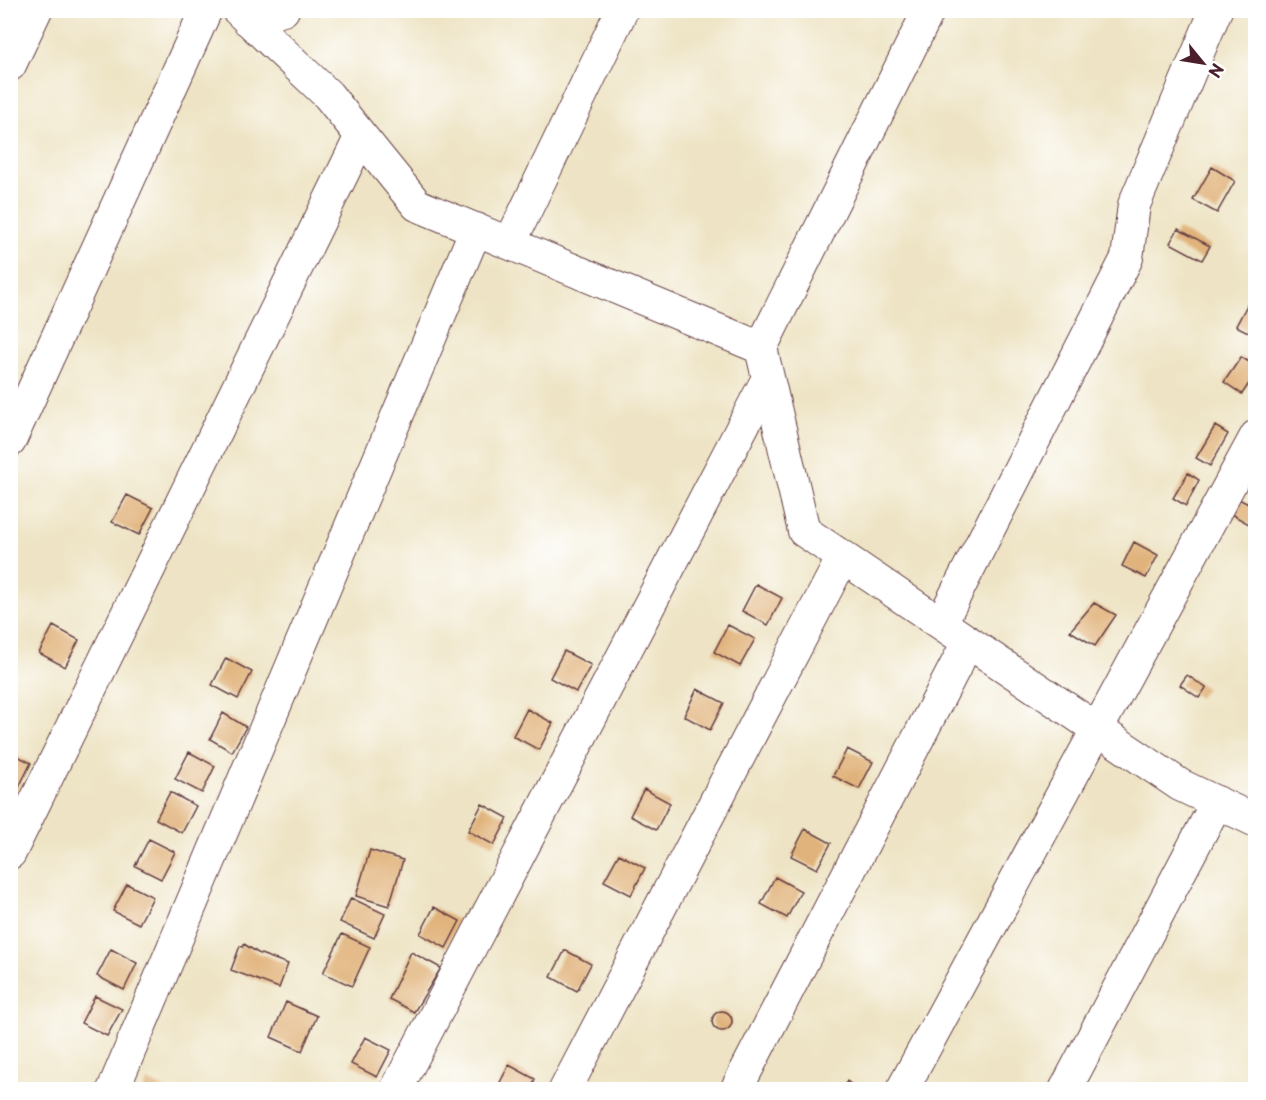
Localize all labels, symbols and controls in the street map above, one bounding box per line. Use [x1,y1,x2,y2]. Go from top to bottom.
north arrow [1173,33,1233,93]
text: N [1203,60,1230,82]

